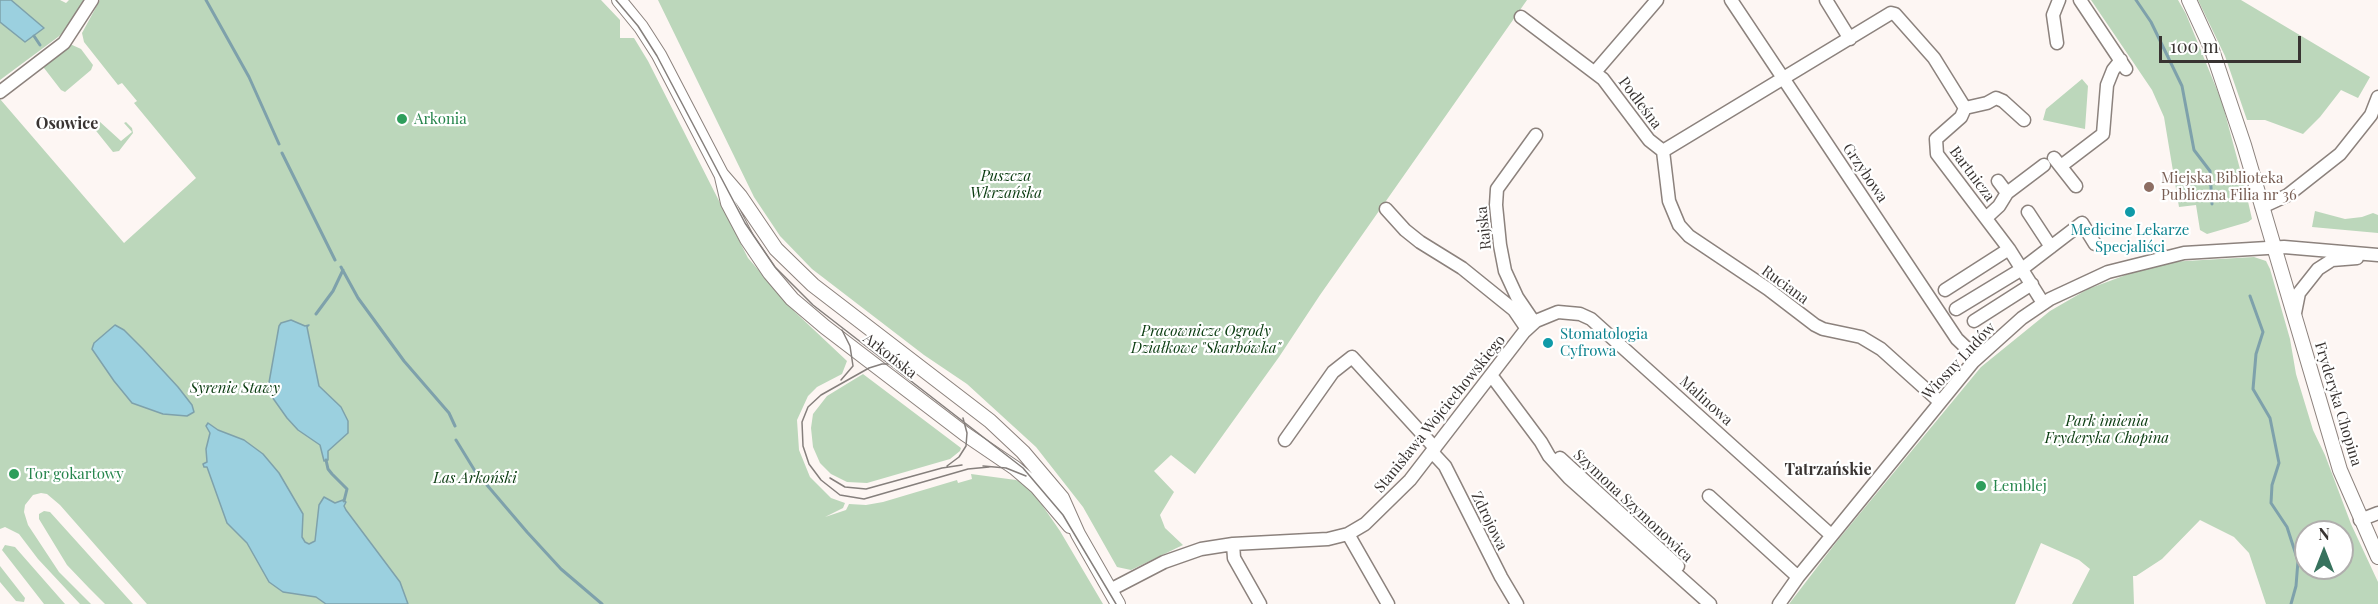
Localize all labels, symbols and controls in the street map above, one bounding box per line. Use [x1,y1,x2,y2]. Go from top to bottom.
scale bar [2162,24,2304,62]
text: 100 m [2170,34,2219,58]
street label: Podleśna [1615,73,1665,133]
place label: Arkonia [414,110,467,128]
marker: Arkonia [395,112,409,126]
district label: Osowice [36,114,98,134]
street label: Grzybowa [1839,140,1891,206]
street label: Bartnicza [1946,143,1998,205]
park label: Puszcza Wkrzańska [970,167,1042,202]
place label: Miejska Biblioteka Publiczna Filia nr 36 [2161,169,2297,204]
marker: Miejska Biblioteka Publiczna Filia nr 36 [2142,180,2156,194]
street label: Rajska [1473,205,1495,251]
marker: Medicine Lekarze Specjaliści [2123,205,2137,219]
place label: Medicine Lekarze Specjaliści [2071,221,2189,256]
street label: Ruciana [1758,262,1812,308]
street label: Wiosny Ludów [1919,319,1999,403]
park label: Pracownicze Ogrody Działkowe "Skarbówka" [1131,322,1281,357]
place label: Stomatologia Cyfrowa [1560,325,1648,360]
street label: Arkońska [860,329,920,383]
street label: Stanisława Wojciechowskiego [1371,331,1509,497]
marker: Stomatologia Cyfrowa [1541,336,1555,350]
street label: Fryderyka Chopina [2311,340,2365,468]
street label: Malinowa [1676,373,1736,429]
park label: Syrenie Stawy [190,379,280,397]
park label: Park imienia Fryderyka Chopina [2045,412,2169,447]
street label: Szymona Szymonowica [1570,446,1696,566]
district label: Tatrzańskie [1784,460,1872,480]
place label: Tor gokartowy [26,465,124,483]
marker: Tor gokartowy [7,467,21,481]
park label: Las Arkoński [433,469,517,487]
place label: Łemblej [1993,477,2047,495]
marker: Łemblej [1974,479,1988,493]
street label: Zdrojowa [1467,489,1511,553]
north arrow [2294,520,2354,580]
text: N [2318,523,2330,544]

